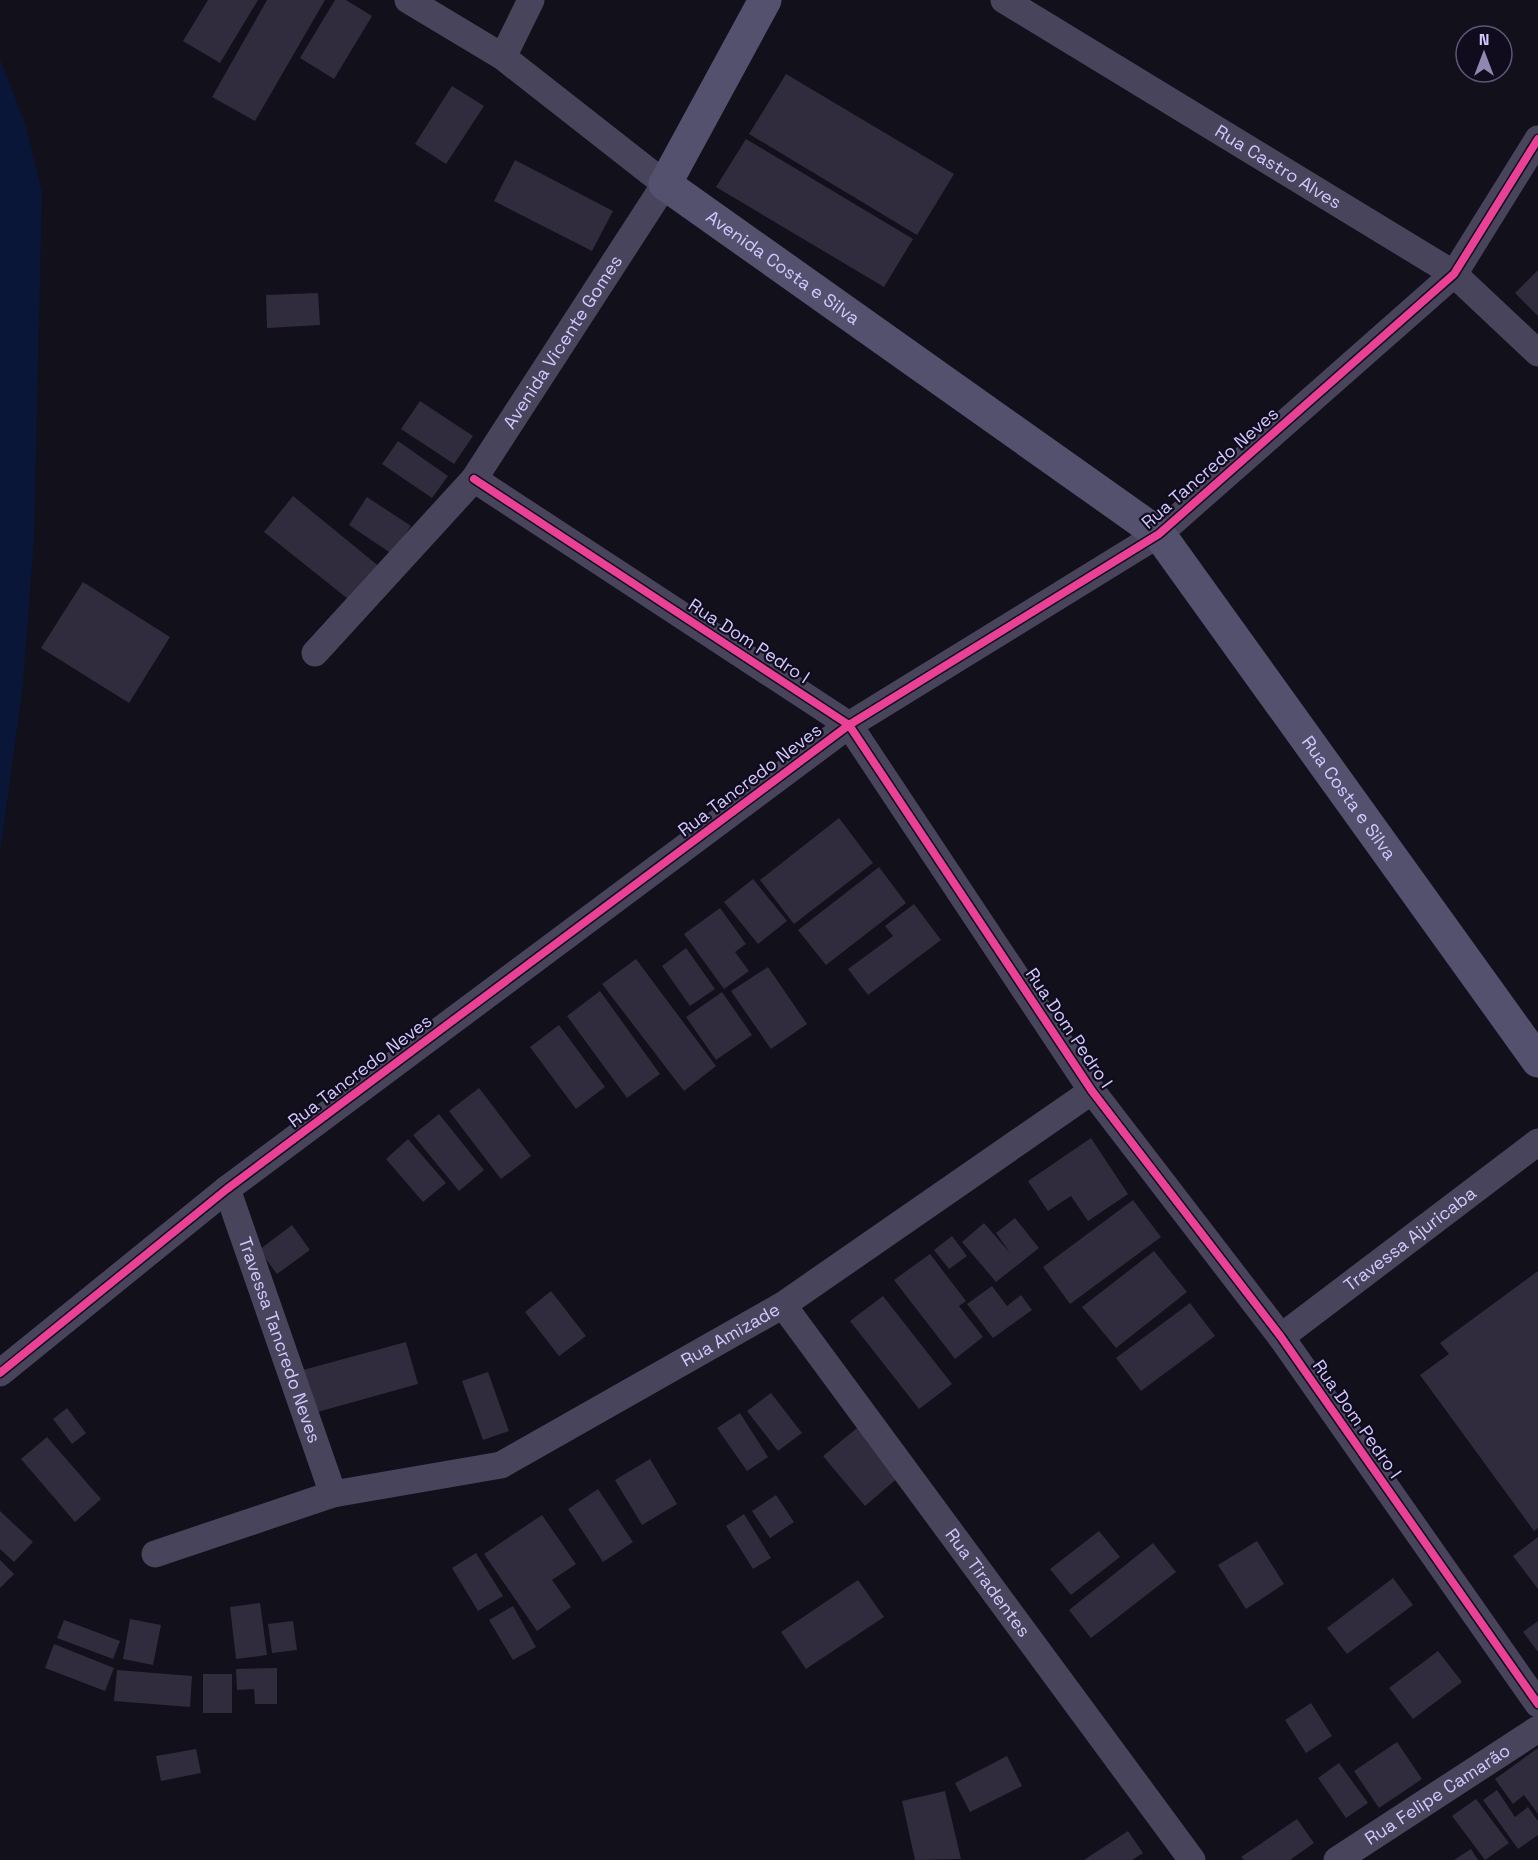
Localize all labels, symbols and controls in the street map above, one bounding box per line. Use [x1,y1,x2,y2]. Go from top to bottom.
north arrow [1454,24,1514,84]
text: N [1479,29,1489,50]
street label: Rua Castro Alves [1211,119,1346,214]
street label: Avenida Costa e Silva [702,205,865,330]
street label: Avenida Vicente Gomes [498,250,627,433]
street label: Rua Tancredo Neves [1136,402,1283,533]
street label: Rua Dom Pedro I [684,593,814,688]
street label: Rua Tancredo Neves [673,718,826,841]
street label: Rua Costa e Silva [1297,731,1402,864]
street label: Rua Dom Pedro I [1021,963,1118,1092]
street label: Rua Tancredo Neves [283,1009,436,1132]
street label: Travessa Ajuricaba [1339,1181,1481,1296]
street label: Travessa Tancredo Neves [234,1234,326,1446]
street label: Rua Amizade [677,1297,784,1372]
street label: Rua Dom Pedro I [1308,1355,1407,1483]
street label: Rua Tiradentes [940,1523,1036,1641]
street label: Rua Felipe Camarão [1360,1738,1514,1850]

